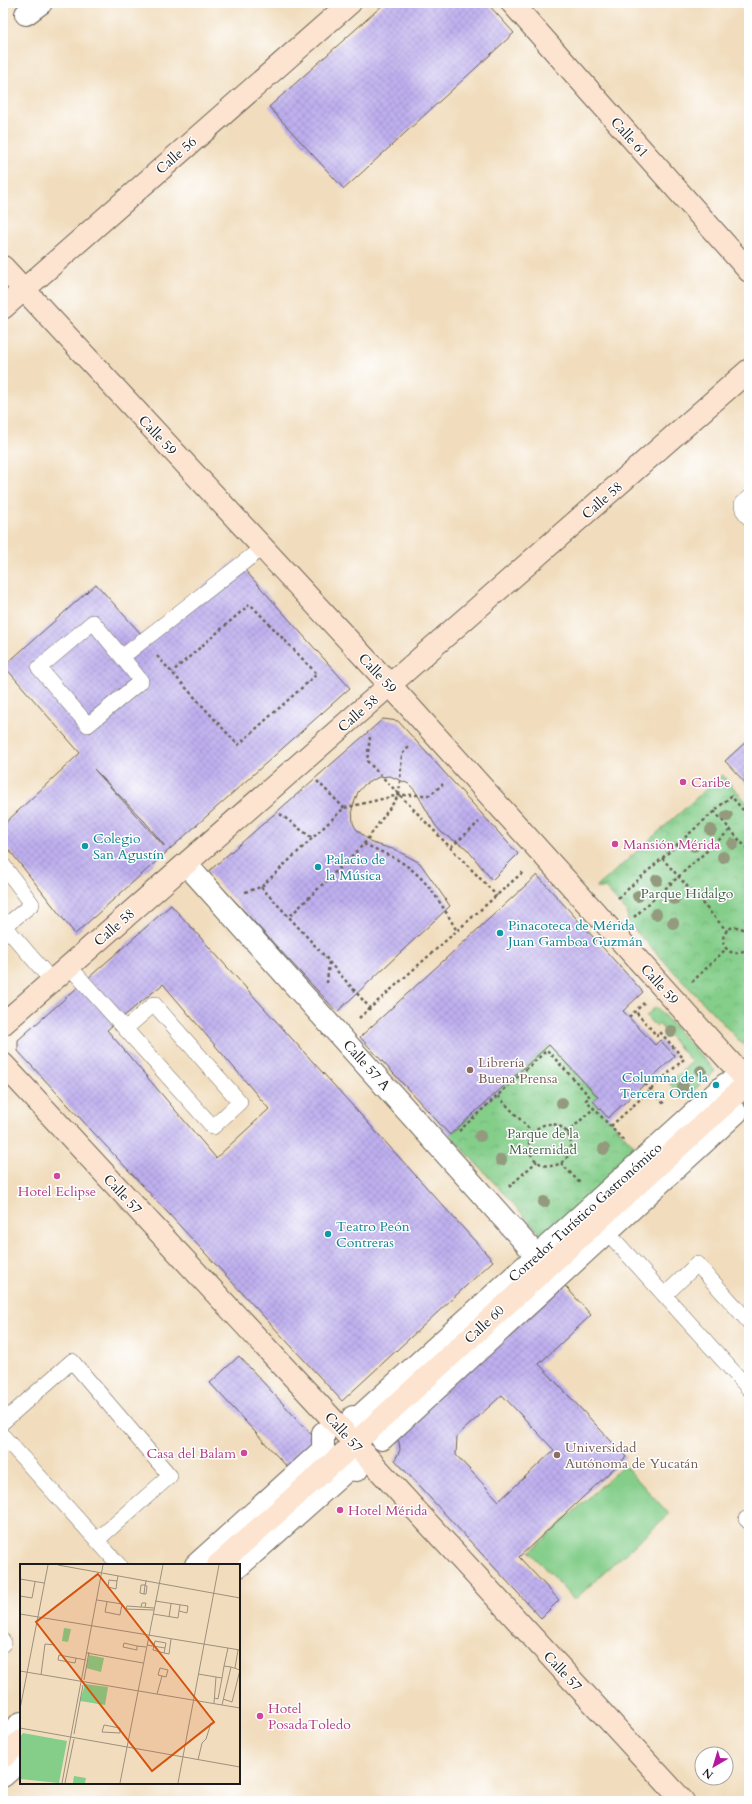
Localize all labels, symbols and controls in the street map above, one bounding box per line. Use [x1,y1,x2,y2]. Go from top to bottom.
street label: Calle 61 [606,113,653,162]
street label: Calle 56 [152,132,201,178]
street label: Calle 59 [134,411,181,459]
street label: Calle 58 [578,477,627,523]
street label: Calle 59 [354,649,401,697]
street label: Calle 58 [334,690,383,736]
place label: Caribe [691,773,731,792]
marker: Caribe [678,777,688,787]
place label: Colegio San Agustín [93,829,164,864]
place label: Mansión Mérida [623,835,720,854]
marker: Mansión Mérida [610,839,620,849]
marker: Colegio San Agustín [80,841,90,851]
place label: Palacio de la Música [326,850,385,885]
marker: Palacio de la Música [313,862,323,872]
park label: Parque Hidalgo [641,884,734,903]
street label: Calle 58 [90,904,139,950]
place label: Pinacoteca de Mérida Juan Gamboa Guzmán [506,916,643,951]
marker: Pinacoteca de Mérida Juan Gamboa Guzmán [495,928,505,938]
street label: Calle 59 [636,960,683,1009]
street label: Calle 57 A [339,1036,394,1095]
place label: Librería Buena Prensa [478,1053,558,1088]
marker: Librería Buena Prensa [465,1065,475,1075]
place label: Columna de la Tercera Orden [620,1068,708,1103]
marker: Columna de la Tercera Orden [711,1080,721,1090]
park label: Parque de la Maternidad [507,1124,579,1159]
street label: Corredor Turístico Gastronómico [504,1138,667,1287]
street label: Calle 57 [99,1170,146,1218]
marker: Hotel Eclipse [52,1171,62,1181]
place label: Hotel Eclipse [18,1182,96,1201]
place label: Teatro Peón Contreras [336,1217,410,1252]
marker: Teatro Peón Contreras [323,1229,333,1239]
street label: Calle 60 [460,1301,508,1348]
street label: Calle 57 [320,1408,367,1457]
place label: Universidad Autónoma de Yucatán [565,1438,698,1473]
place label: Casa del Balam [147,1444,236,1463]
marker: Casa del Balam [239,1448,249,1458]
marker: Universidad Autónoma de Yucatán [552,1450,562,1460]
place label: Hotel Mérida [348,1501,427,1520]
marker: Hotel Mérida [335,1505,345,1515]
inset map [20,1564,240,1784]
street label: Calle 57 [539,1647,586,1695]
place label: Hotel PosadaToledo [268,1699,351,1734]
marker: Hotel PosadaToledo [255,1711,265,1721]
north arrow [694,1746,734,1786]
text: N [699,1764,717,1782]

